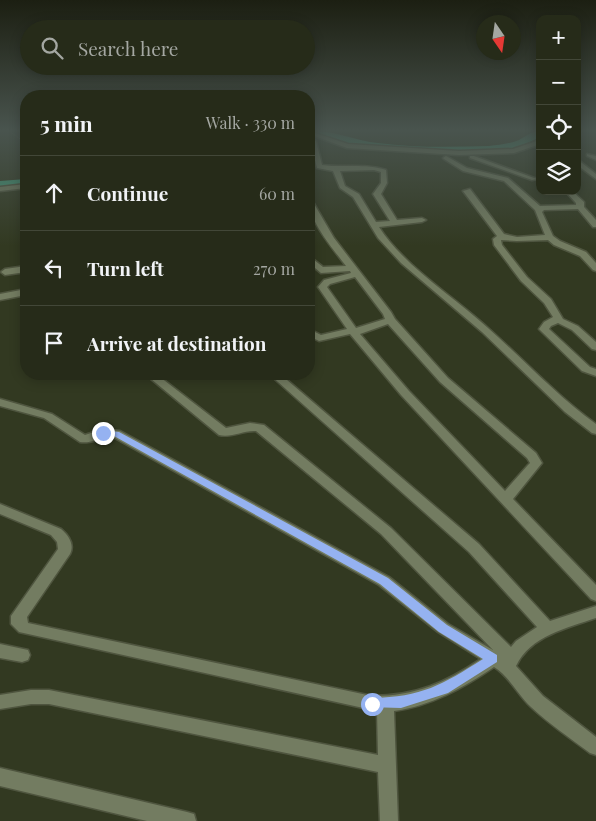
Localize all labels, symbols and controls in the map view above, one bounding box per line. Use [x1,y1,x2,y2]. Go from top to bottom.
north arrow [476,15,521,60]
map controls [536,15,581,195]
button: + [536,15,581,60]
search box [20,20,315,75]
icon: search [38,34,66,62]
text: Search here [78,35,178,61]
button: − [536,60,581,105]
button: locate [536,105,581,150]
text: 5 min [40,109,93,137]
text: Walk · 330 m [206,112,295,133]
button: layers [536,150,581,195]
icon: ahead [40,179,68,207]
text: Continue [87,180,168,206]
text: 60 m [259,183,295,204]
icon: left [40,254,68,282]
text: Turn left [87,255,164,281]
text: 270 m [253,258,295,279]
icon: arrive [40,329,68,357]
text: Arrive at destination [87,330,267,356]
route end [92,422,115,445]
route start [361,693,384,716]

